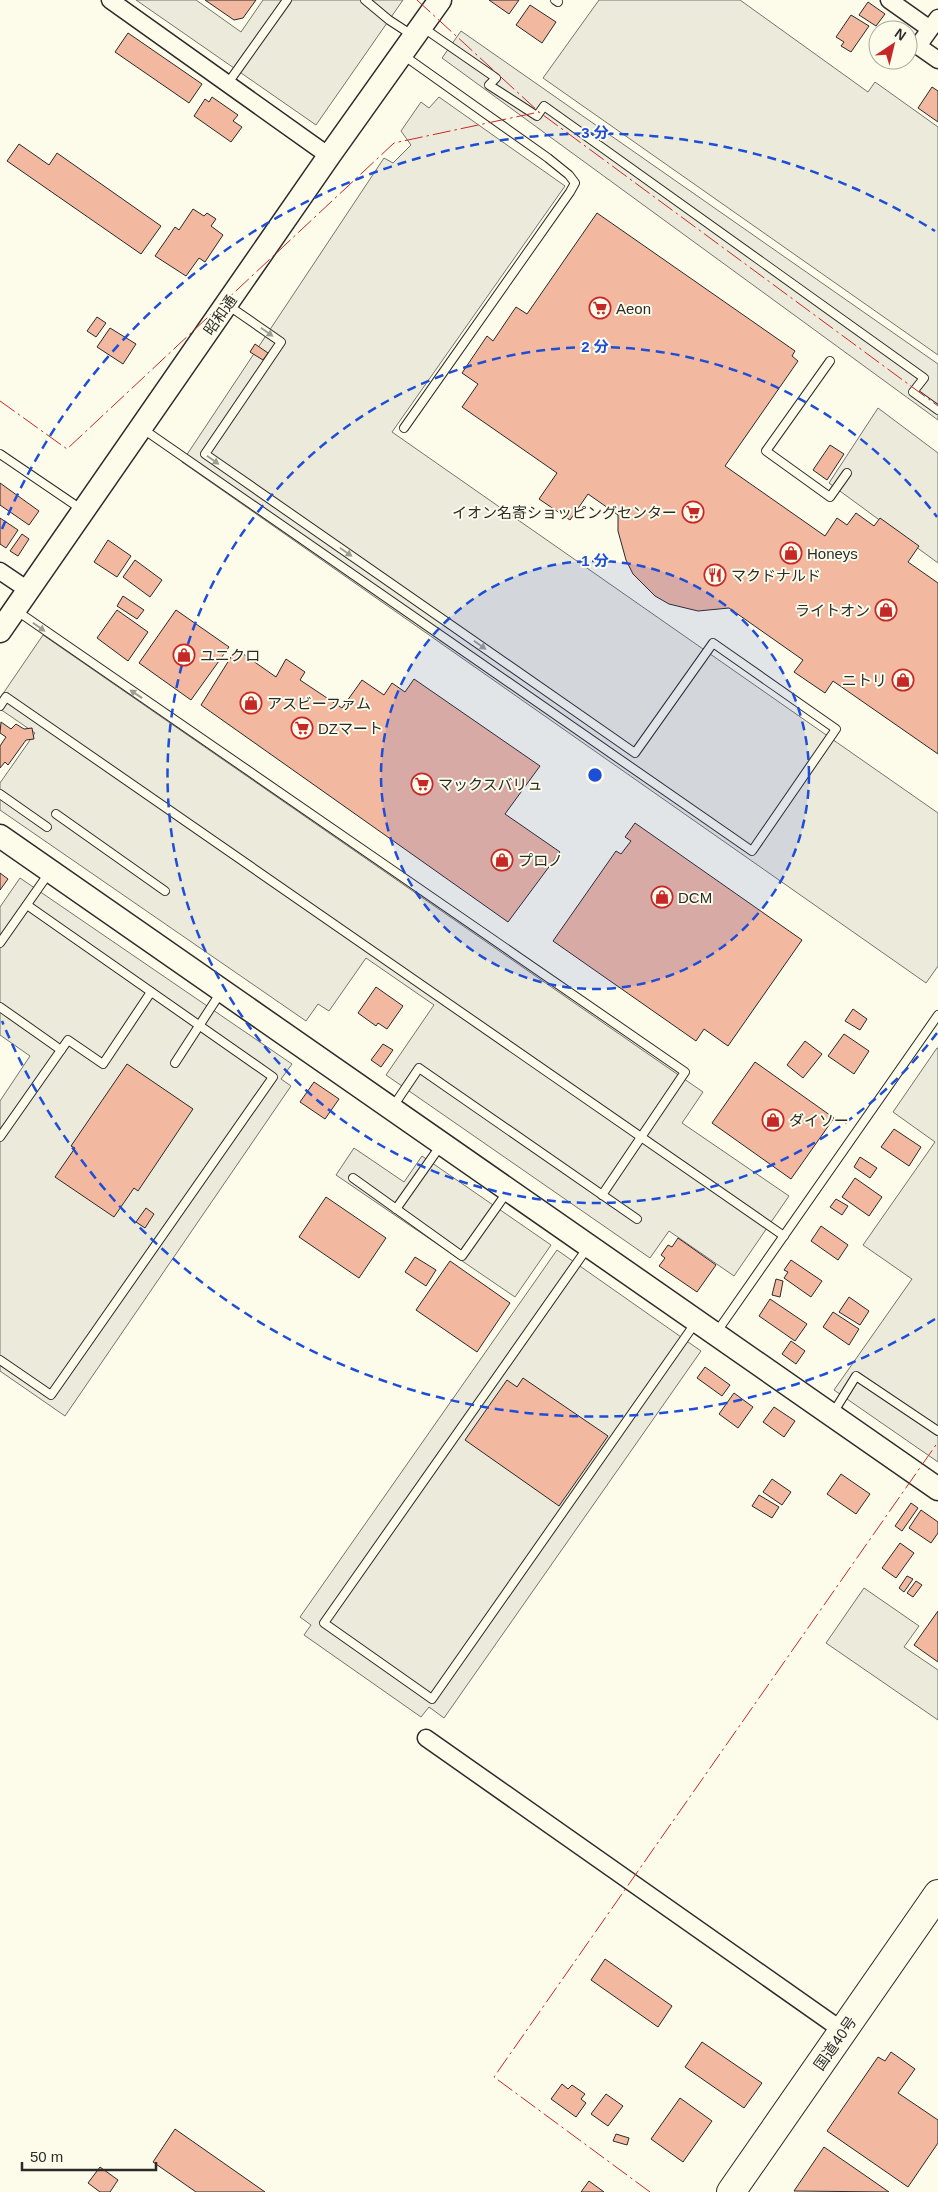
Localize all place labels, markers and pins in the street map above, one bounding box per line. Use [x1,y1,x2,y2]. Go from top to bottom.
supermarket icon: Aeon [588,296,612,320]
place label: Aeon [616,300,651,317]
supermarket icon: イオン名寄ショッピングセンター [681,500,705,524]
place label: イオン名寄ショッピングセンター [452,504,677,521]
shop icon: Honeys [779,541,803,565]
place label: Honeys [807,545,858,562]
restaurant icon: マクドナルド [703,563,727,587]
place label: マクドナルド [731,567,821,584]
shop icon: ライトオン [874,598,898,622]
place label: ライトオン [795,602,870,619]
shop icon: ユニクロ [172,643,196,667]
place label: ユニクロ [200,647,260,664]
shop icon: ニトリ [891,668,915,692]
place label: ニトリ [842,672,887,689]
shop icon: アスビーファム [239,691,263,715]
place label: アスビーファム [267,695,371,712]
supermarket icon: DZマート [290,716,314,740]
place label: DZマート [318,720,383,737]
centre of rings [586,766,604,784]
supermarket icon: マックスバリュ [410,772,434,796]
place label: マックスバリュ [438,776,543,793]
shop icon: プロノ [490,848,514,872]
place label: プロノ [518,852,563,869]
shop icon: DCM [650,885,674,909]
place label: DCM [678,889,712,906]
shop icon: ダイソー [761,1108,785,1132]
place label: ダイソー [789,1112,849,1129]

